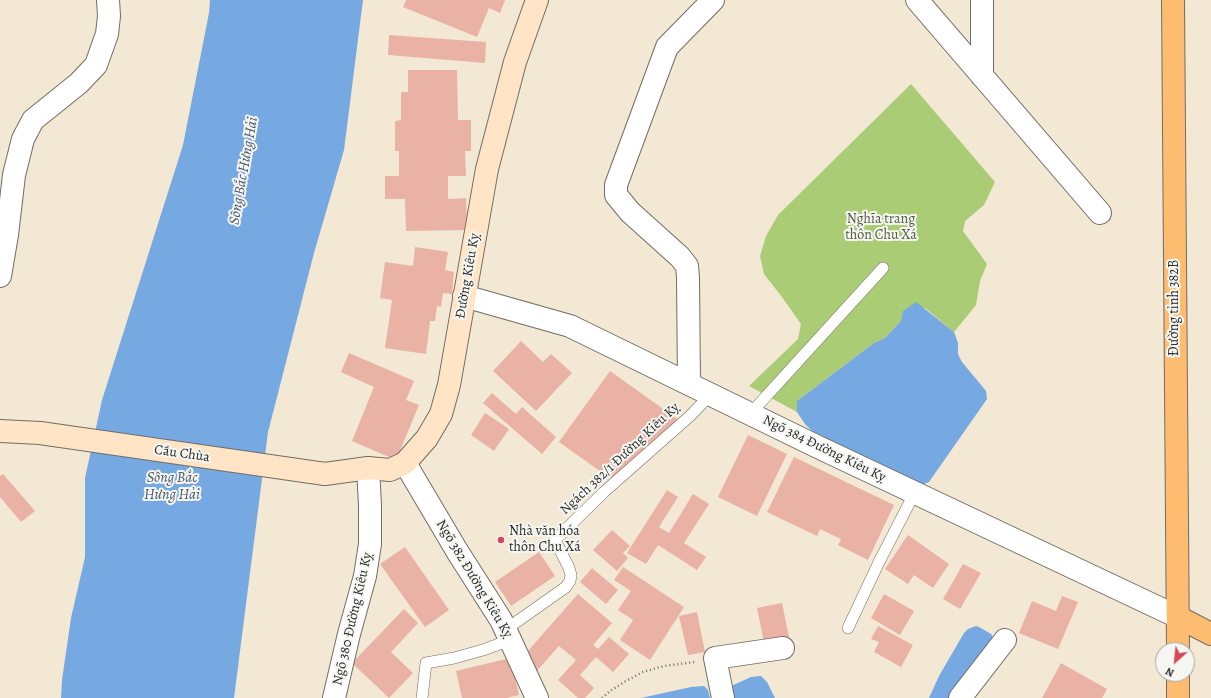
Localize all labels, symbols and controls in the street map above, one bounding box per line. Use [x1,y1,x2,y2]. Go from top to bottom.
water label: Sông Bắc Hưng Hải [226,116,262,226]
park label: Nghĩa trang thôn Chu Xá [845,212,917,244]
street label: Đường Kiêu Kỵ [452,232,484,320]
street label: Đường tỉnh 382B [1167,260,1183,356]
street label: Ngách 382/1 Đường Kiêu Kỵ [557,399,683,519]
street label: Ngõ 384 Đường Kiêu Kỵ [760,412,888,486]
street label: Cầu Chùa [153,442,211,466]
water label: Sông Bắc Hưng Hải [144,469,200,504]
street label: Ngõ 382 Đường Kiêu Kỵ [432,517,516,641]
place label: Nhà văn hóa thôn Chu Xá [509,524,581,556]
marker: Nhà văn hóa thôn Chu Xá [496,535,506,545]
street label: Ngõ 380 Đường Kiêu Kỵ [330,551,376,687]
north arrow [1155,642,1195,682]
text: N [1163,664,1177,681]

